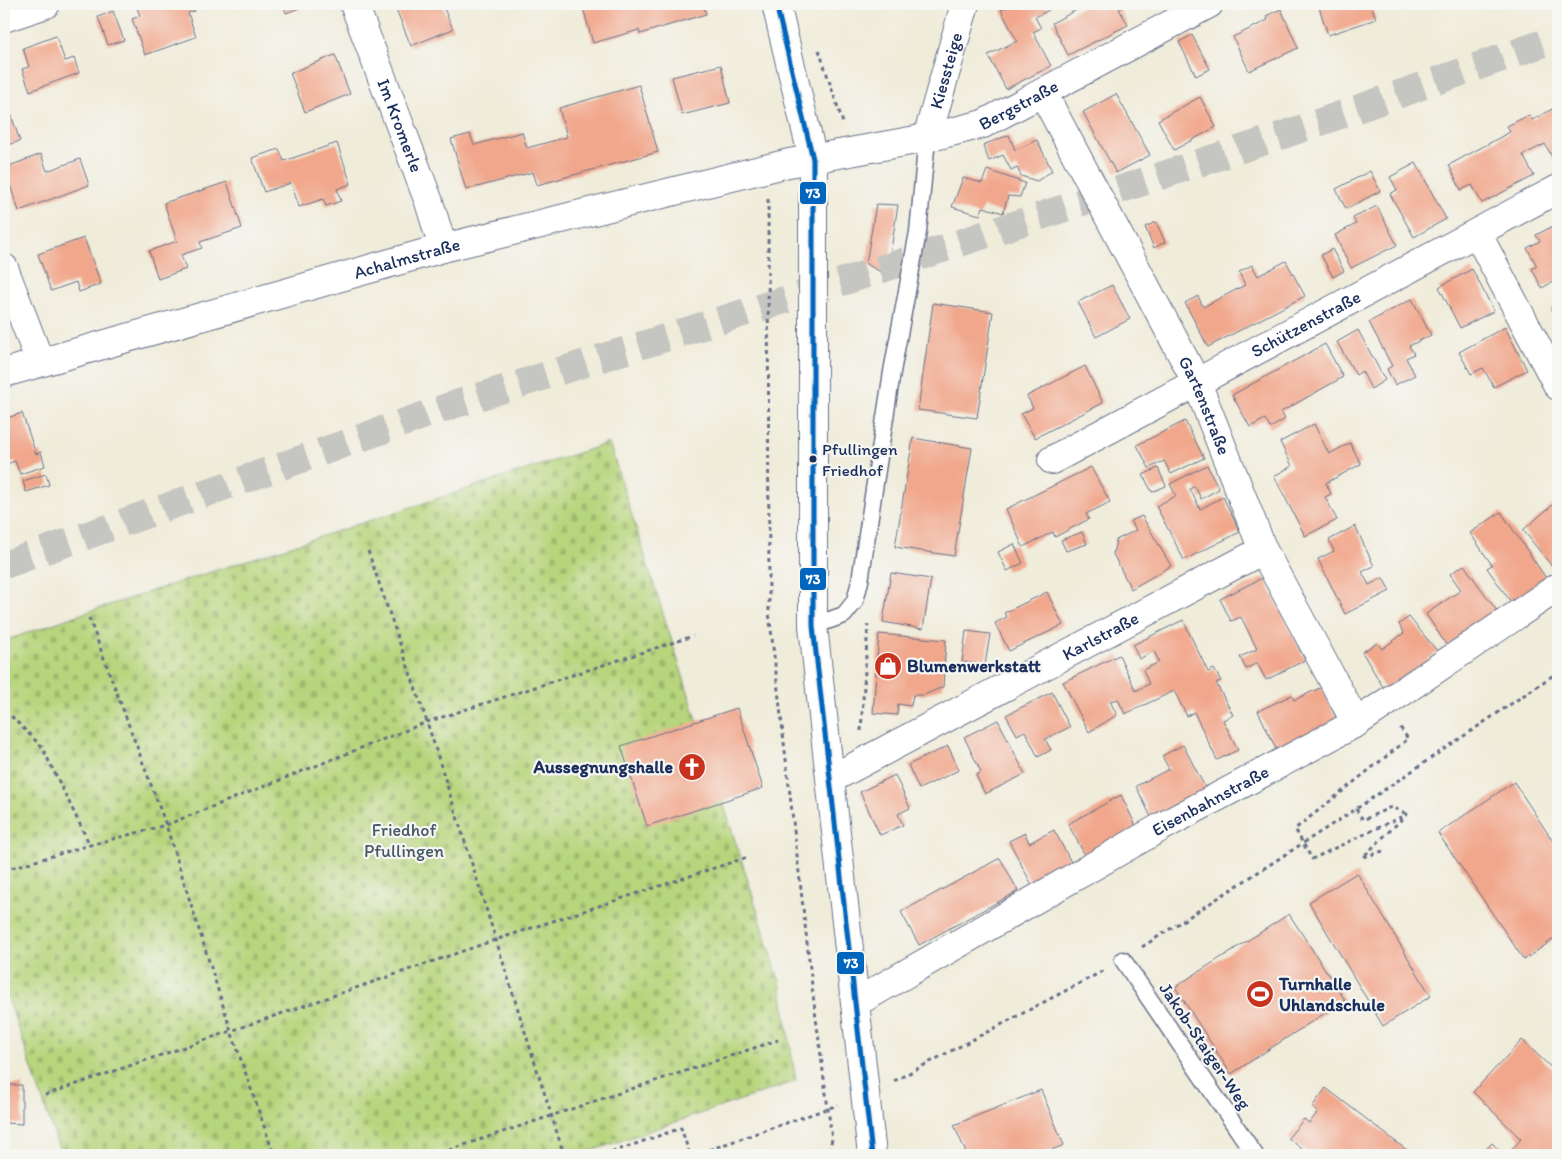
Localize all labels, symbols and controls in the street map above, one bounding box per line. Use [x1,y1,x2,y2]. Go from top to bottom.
street label: Kiessteige [925,30,967,111]
street label: Bergstraße [975,75,1062,135]
street label: Im Kromerle [372,76,428,175]
line badge: 73 [799,181,827,205]
text: 73 [805,185,821,202]
street label: Achalmstraße [351,233,462,284]
street label: Schützenstraße [1247,286,1365,362]
street label: Gartenstraße [1174,352,1235,458]
place label: Pfullingen Friedhof [822,439,898,480]
marker: Pfullingen Friedhof [808,454,818,464]
line badge: 73 [799,567,827,591]
text: 73 [805,571,821,588]
street label: Karlstraße [1058,607,1142,665]
shop icon: Blumenwerkstatt [873,651,903,681]
place label: Blumenwerkstatt [907,655,1041,677]
church icon: Aussegnungshalle [677,752,707,782]
place label: Aussegnungshalle [533,756,673,778]
street label: Eisenbahnstraße [1148,761,1273,841]
park label: Friedhof Pfullingen [364,819,444,862]
line badge: 73 [836,951,865,975]
text: 73 [843,955,859,972]
place label: Turnhalle Uhlandschule [1278,973,1385,1016]
street label: Jakob-Staiger-Weg [1154,978,1256,1114]
sports icon: Turnhalle Uhlandschule [1245,979,1275,1009]

